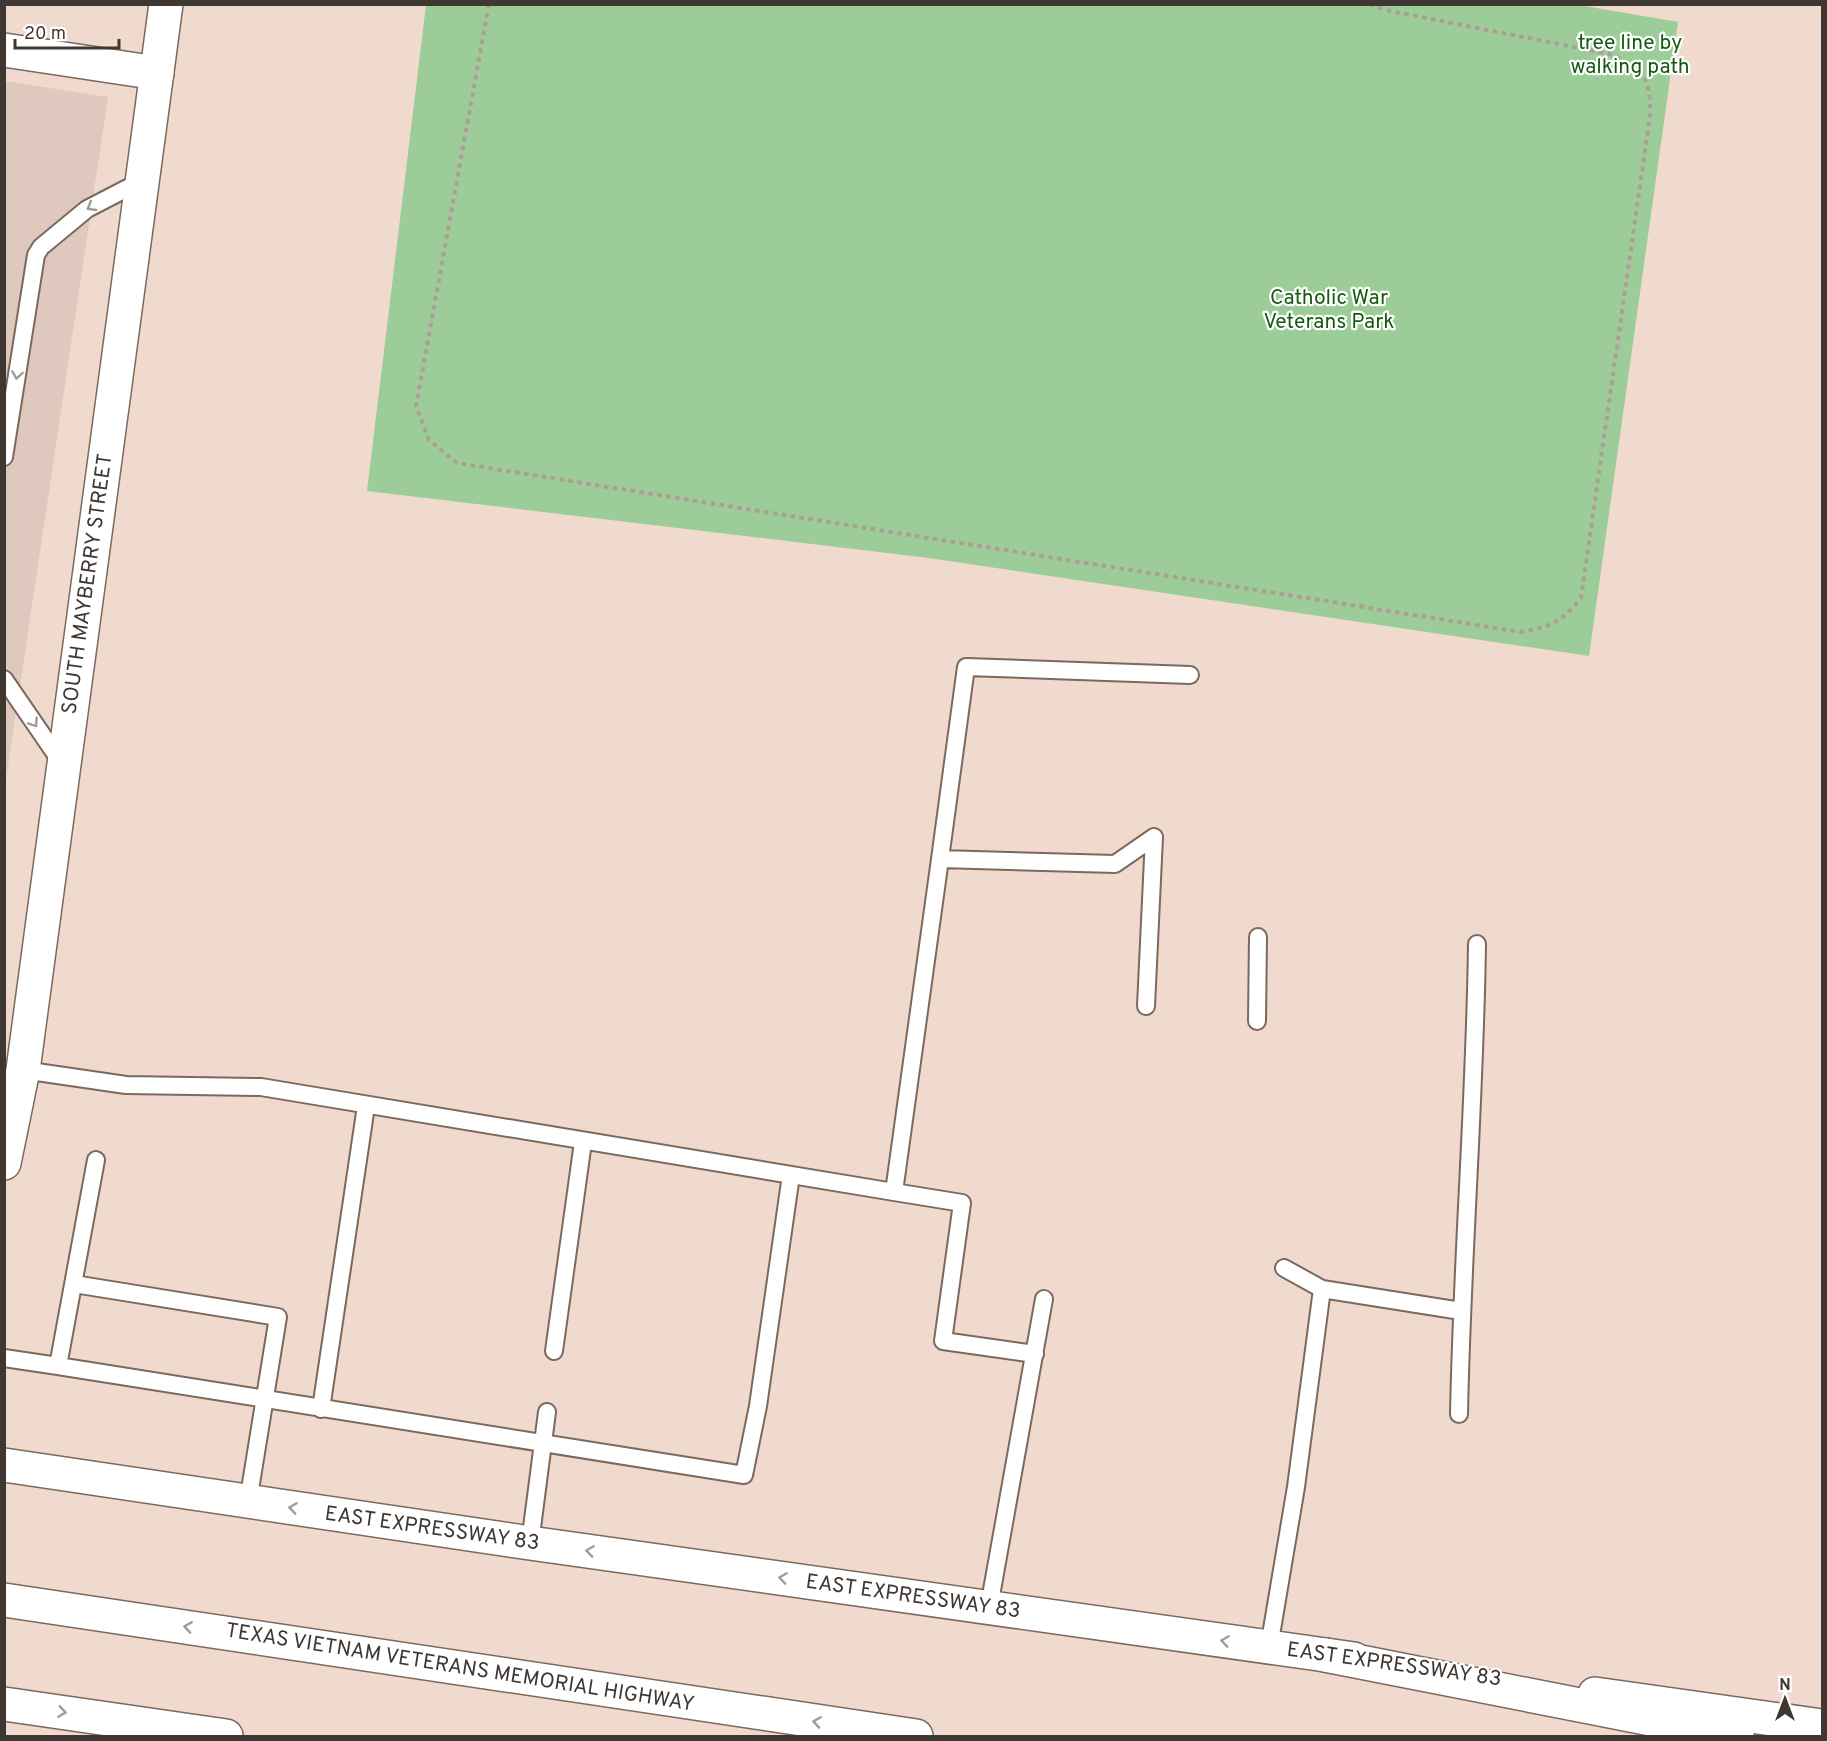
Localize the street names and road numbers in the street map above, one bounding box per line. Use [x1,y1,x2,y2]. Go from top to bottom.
street label: SOUTH MAYBERRY STREET [56,452,120,716]
street label: EAST EXPRESSWAY 83 [323,1501,541,1557]
street label: EAST EXPRESSWAY 83 [804,1569,1022,1625]
street label: TEXAS VIETNAM VETERANS MEMORIAL HIGHWAY [224,1618,696,1718]
street label: EAST EXPRESSWAY 83 [1285,1637,1503,1693]

